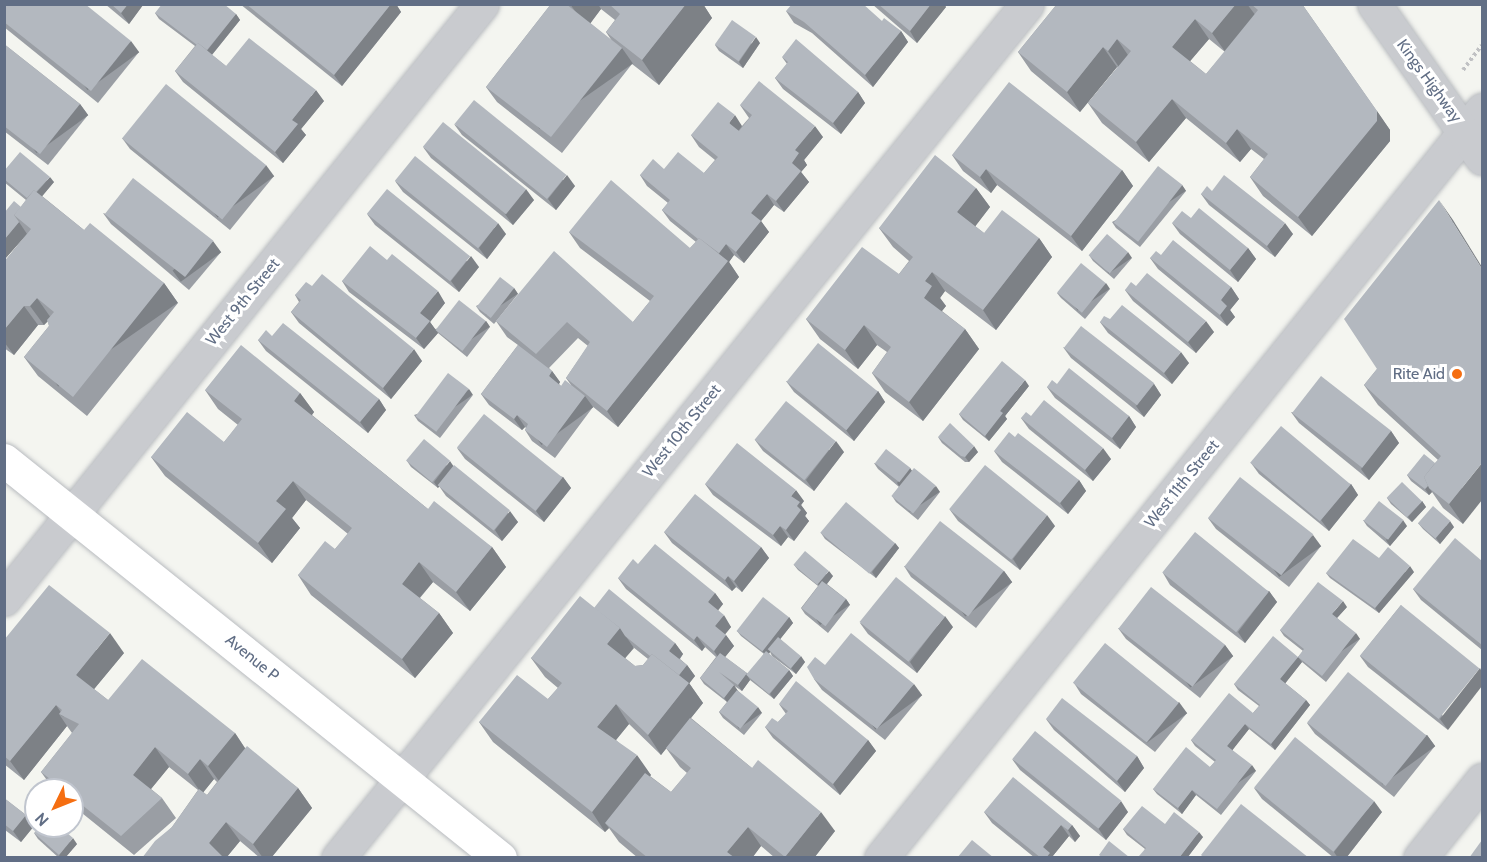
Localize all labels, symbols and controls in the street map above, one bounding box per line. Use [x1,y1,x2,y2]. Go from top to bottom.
street label: Kings Highway [1392,36,1466,126]
street label: West 9th Street [202,255,284,349]
place label: Rite Aid [1393,364,1445,384]
marker: Rite Aid [1450,367,1464,381]
street label: West 10th Street [639,381,725,481]
street label: West 11th Street [1141,436,1223,532]
street label: Avenue P [221,631,283,685]
north arrow [24,778,84,838]
text: N [31,809,53,830]

